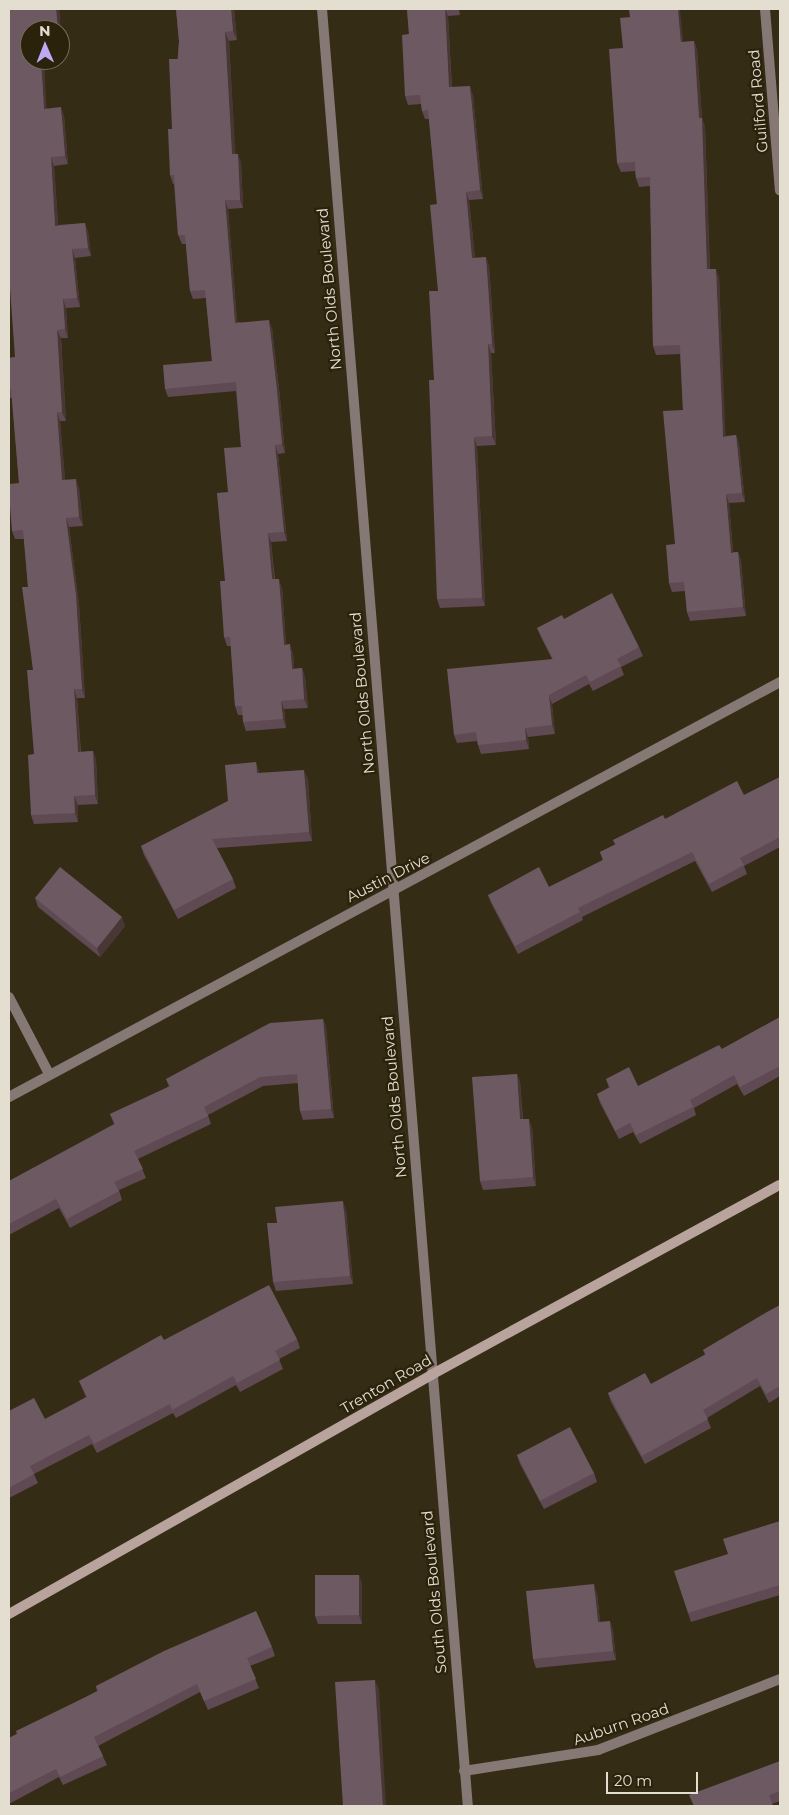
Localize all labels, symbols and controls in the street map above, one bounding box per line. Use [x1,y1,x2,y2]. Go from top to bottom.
north arrow [20,20,70,70]
text: N [39,22,51,40]
street label: Guilford Road [745,49,771,153]
street label: North Olds Boulevard [313,207,345,371]
street label: North Olds Boulevard [346,611,378,775]
street label: Austin Drive [343,848,433,906]
street label: North Olds Boulevard [378,1015,410,1179]
street label: Trenton Road [337,1351,435,1417]
street label: South Olds Boulevard [418,1510,450,1674]
street label: Auburn Road [571,1699,671,1749]
scale bar [609,1762,702,1794]
text: 20 m [614,1771,652,1790]

